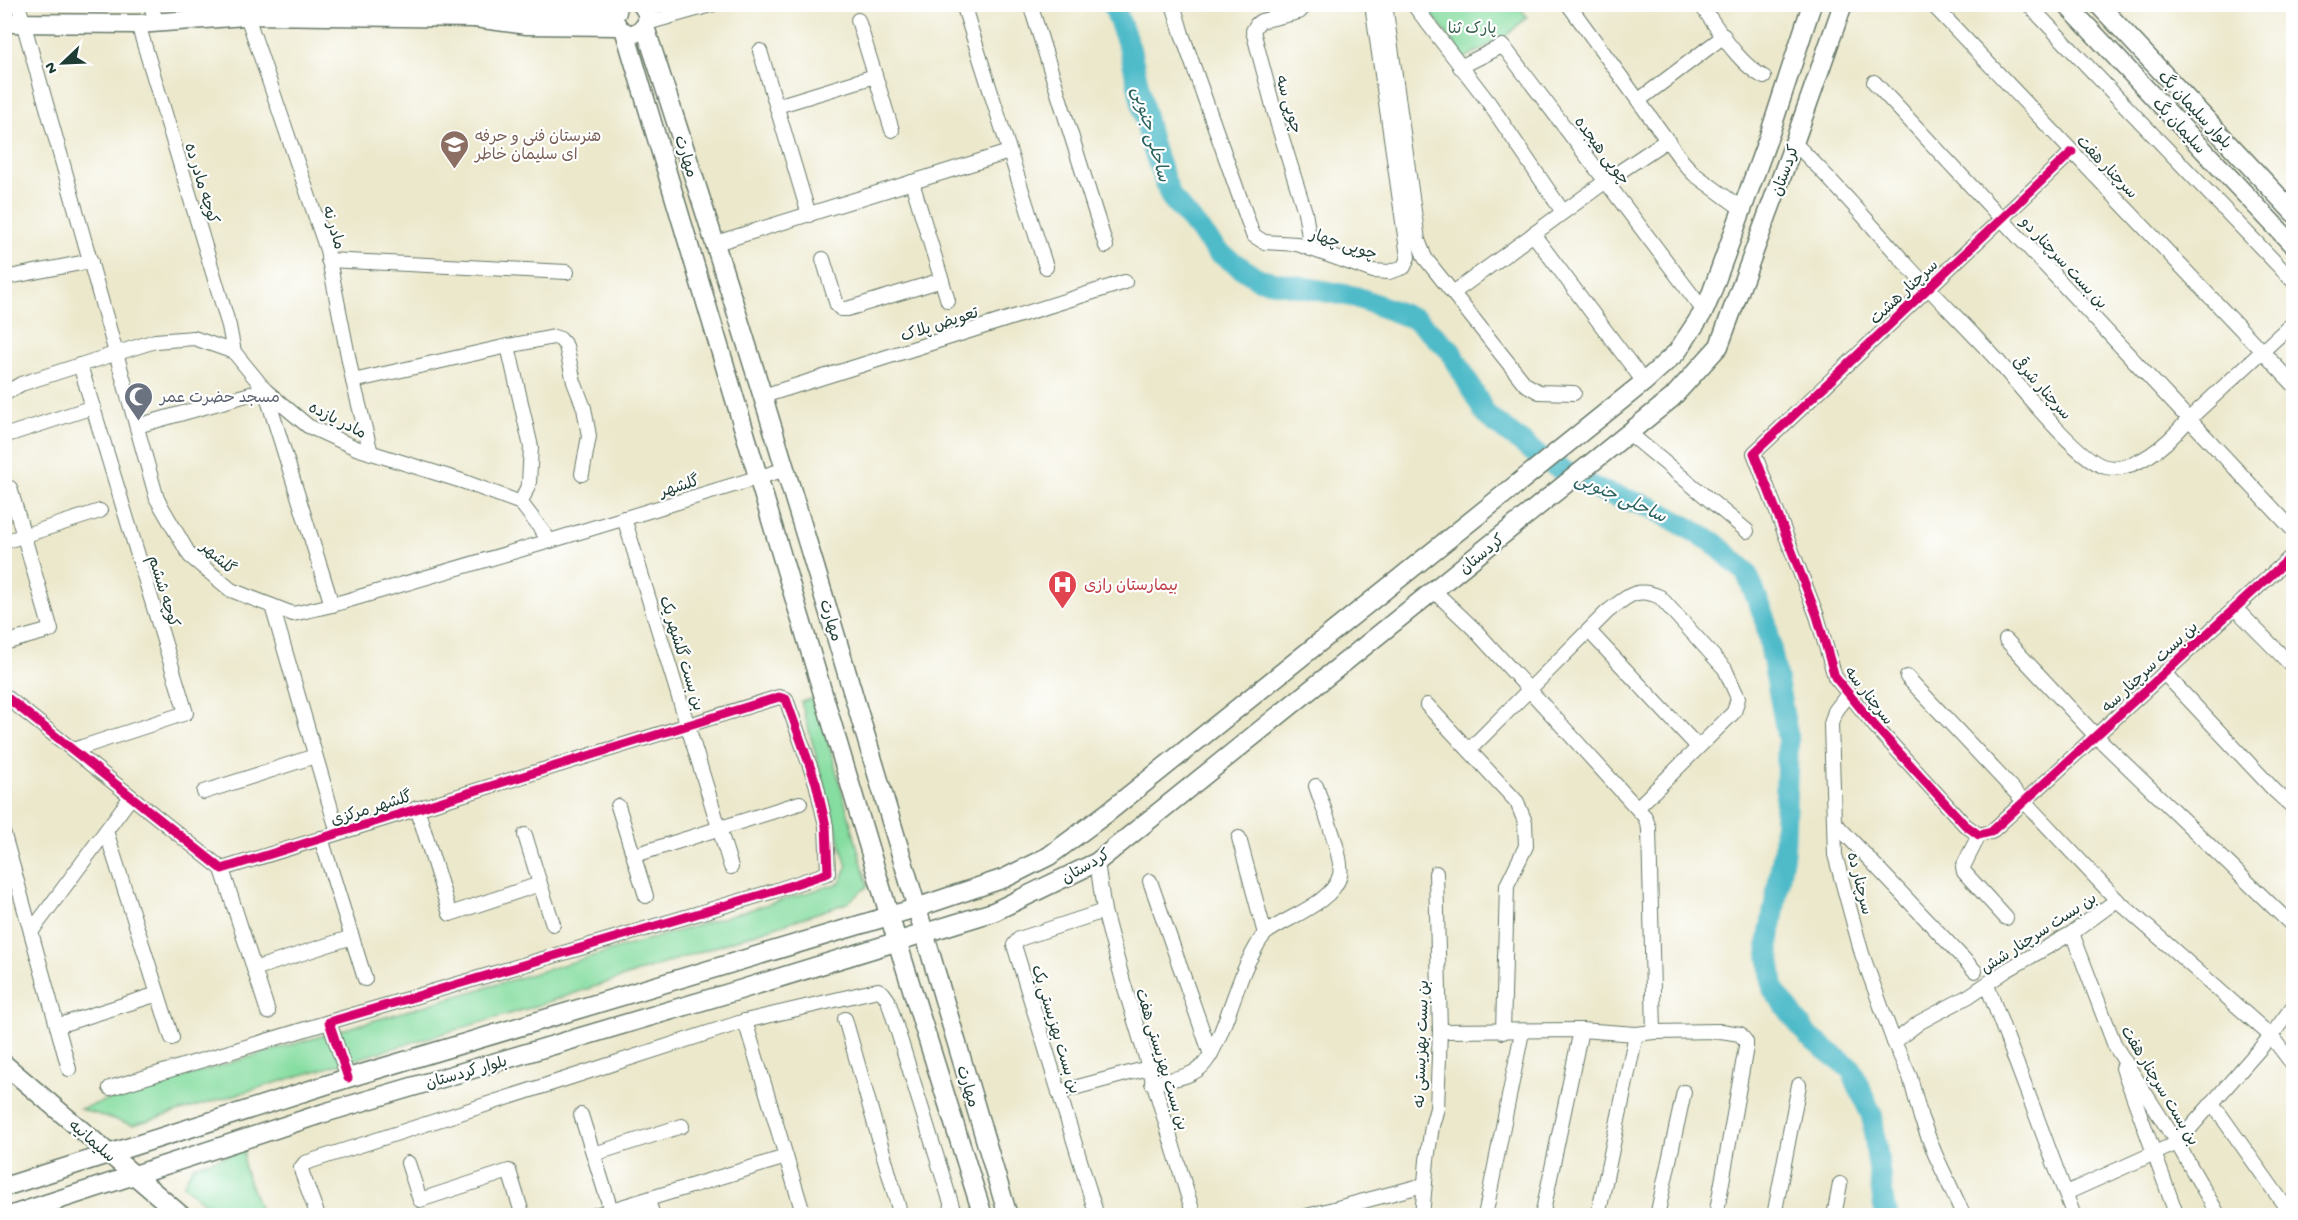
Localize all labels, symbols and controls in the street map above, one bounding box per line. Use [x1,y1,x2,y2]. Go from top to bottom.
park label: پارک ثنا [1448,21,1496,40]
north arrow [33,33,93,93]
text: N [41,58,63,76]
street label: بلوار سلیمان بگ [2155,66,2237,152]
street label: چوپی سه [1269,74,1304,136]
water label: ساحلی جنوبی [1126,85,1173,186]
street label: سلیمان بگ [2149,93,2211,157]
street label: چوپی هیجده [1568,114,1632,190]
school or university icon: هنرستان فنی و حرفه ای سلیمان خاطر [438,128,470,170]
place label: هنرستان فنی و حرفه ای سلیمان خاطر [473,129,601,166]
street label: سرچنار هفت [2071,133,2140,204]
street label: مهارت [668,134,699,181]
street label: کوچه مادر ده [178,141,221,227]
street label: کردستان [1769,143,1805,199]
street label: مادر نه [316,204,347,252]
street label: بن بست سرچنار دو [2014,213,2110,314]
street label: چوپی چهار [1305,226,1379,266]
street label: سرچنار هشت [1867,257,1944,330]
street label: تعویض پلاک [899,305,982,348]
street label: سرچنار شرقی [2007,351,2077,425]
mosque icon: مسجد حضرت عمر [123,380,155,422]
place label: مسجد حضرت عمر [158,390,280,409]
street label: مادر یازده [304,400,368,445]
street label: گلشهر [655,470,702,504]
water label: ساحلی جنوبی [1571,470,1670,529]
street label: کردستان [1457,532,1510,580]
street label: گلشهر [194,535,240,580]
street label: کوچه ششم [142,554,182,630]
hospital icon: بیمارستان رازی [1047,568,1079,610]
place label: بیمارستان رازی [1084,578,1178,597]
street label: بن بست گلشهر یک [653,593,709,714]
street label: مهارت [813,598,844,644]
street label: بن بست سرچنار سه [2099,619,2204,718]
street label: سرچنار سه [1839,664,1896,730]
street label: گلشهر مرکزی [328,786,415,832]
street label: کردستان [1059,846,1115,890]
street label: سرچنار ده [1841,851,1875,917]
street label: بن بست سرچنار شش [1978,890,2102,980]
street label: بن بست بهزیستی یک [1025,963,1082,1097]
street label: بن بست بهزیستی نه [1412,980,1435,1109]
street label: بن بست بهزیستی هفت [1129,987,1190,1133]
street label: بن بست سرچنار هفت [2115,1024,2201,1150]
street label: بلوار کردستان [424,1054,510,1095]
street label: مهارت [950,1064,981,1110]
street label: سلیمانیه [63,1117,118,1168]

